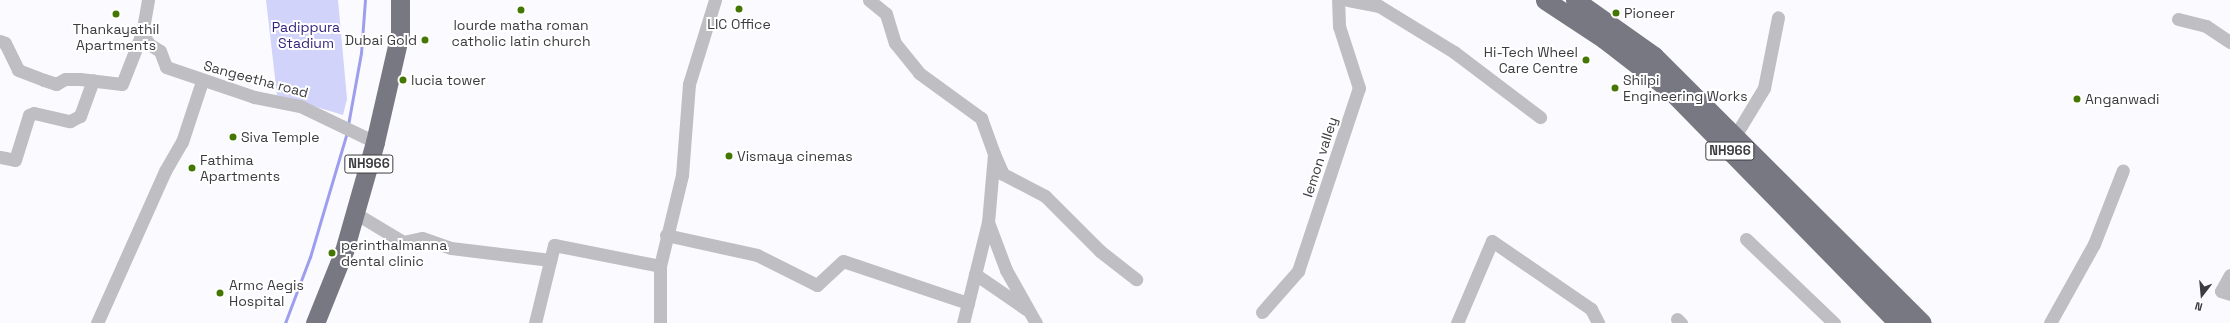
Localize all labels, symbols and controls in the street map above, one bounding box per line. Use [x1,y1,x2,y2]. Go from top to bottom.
marker: LIC Office [734,4,744,14]
marker: lourde matha roman catholic latin church [516,5,526,15]
place label: Pioneer [1624,5,1675,21]
marker: Pioneer [1611,8,1621,18]
marker: Thankayathil Apartments [111,9,121,19]
place label: LIC Office [707,16,771,32]
place label: lourde matha roman catholic latin church [452,17,590,50]
park label: Padippura Stadium [272,19,340,52]
place label: Thankayathil Apartments [73,21,159,54]
place label: Dubai Gold [345,32,417,48]
marker: Dubai Gold [420,35,430,45]
place label: Hi-Tech Wheel Care Centre [1484,44,1578,76]
marker: Hi-Tech Wheel Care Centre [1581,55,1591,65]
street label: Sangeetha road [202,57,310,101]
place label: lucia tower [411,72,486,88]
place label: Shilpi Engineering Works [1623,72,1748,104]
marker: lucia tower [398,75,408,85]
marker: Shilpi Engineering Works [1610,83,1620,93]
place label: Anganwadi [2085,91,2159,107]
marker: Anganwadi [2072,94,2082,104]
street label: lemon valley [1299,115,1341,199]
place label: Siva Temple [241,129,320,145]
marker: Siva Temple [228,132,238,142]
road number: NH966 [1705,140,1755,162]
place label: Vismaya cinemas [737,148,853,164]
marker: Vismaya cinemas [724,151,734,161]
place label: Fathima Apartments [200,152,280,184]
road number: NH966 [344,153,394,175]
marker: Fathima Apartments [187,163,197,173]
place label: perinthalmanna dental clinic [341,237,447,270]
marker: perinthalmanna dental clinic [326,247,338,259]
north arrow [2182,275,2222,315]
place label: Armc Aegis Hospital [229,277,304,310]
marker: Armc Aegis Hospital [214,287,226,299]
text: N [2193,299,2204,314]

